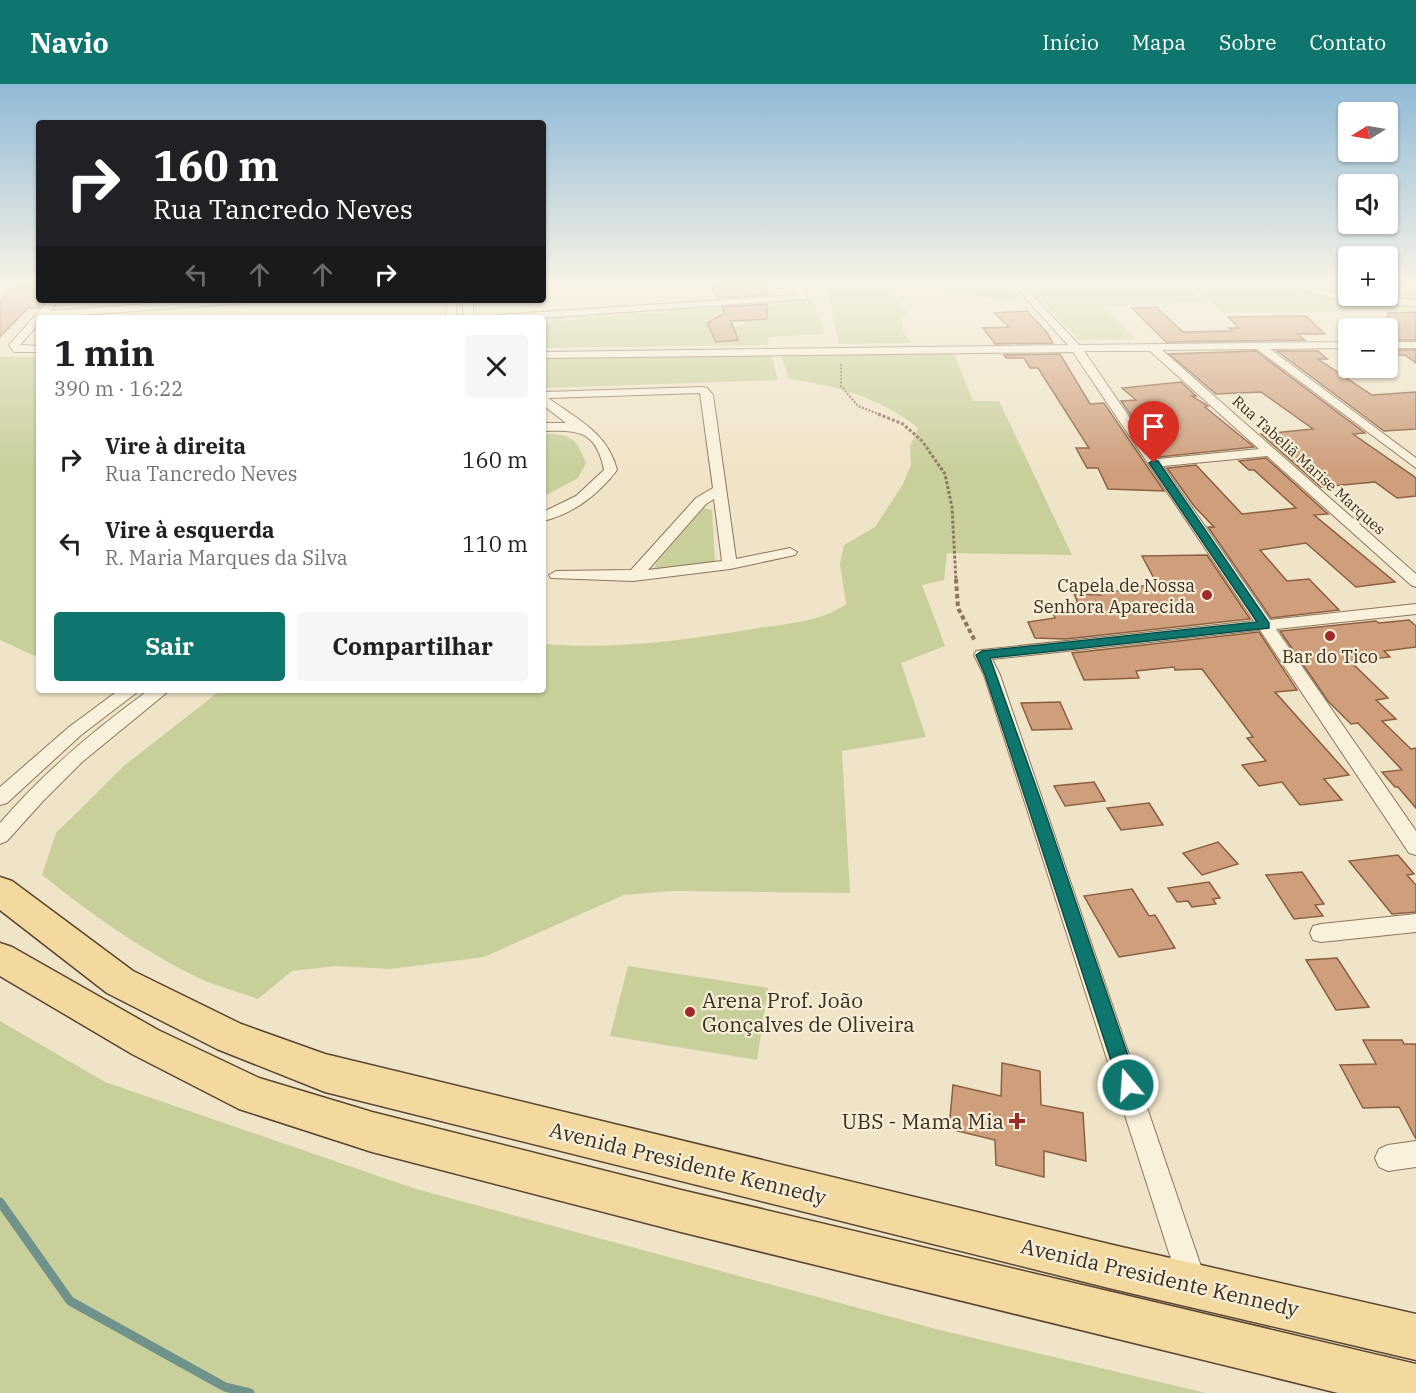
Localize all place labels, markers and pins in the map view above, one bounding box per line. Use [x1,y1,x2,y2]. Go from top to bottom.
pin [1128,401,1179,463]
place label: Capela de Nossa Senhora Aparecida [1033,574,1195,618]
marker: Capela de Nossa Senhora Aparecida [1200,588,1214,602]
marker: Bar do Tico [1323,629,1337,643]
place label: Bar do Tico [1282,645,1378,668]
place label: Arena Prof. João Gonçalves de Oliveira [702,986,915,1038]
marker: Arena Prof. João Gonçalves de Oliveira [683,1005,697,1019]
place label: UBS - Mama Mia [842,1107,1004,1135]
marker: UBS - Mama Mia [1008,1112,1026,1130]

